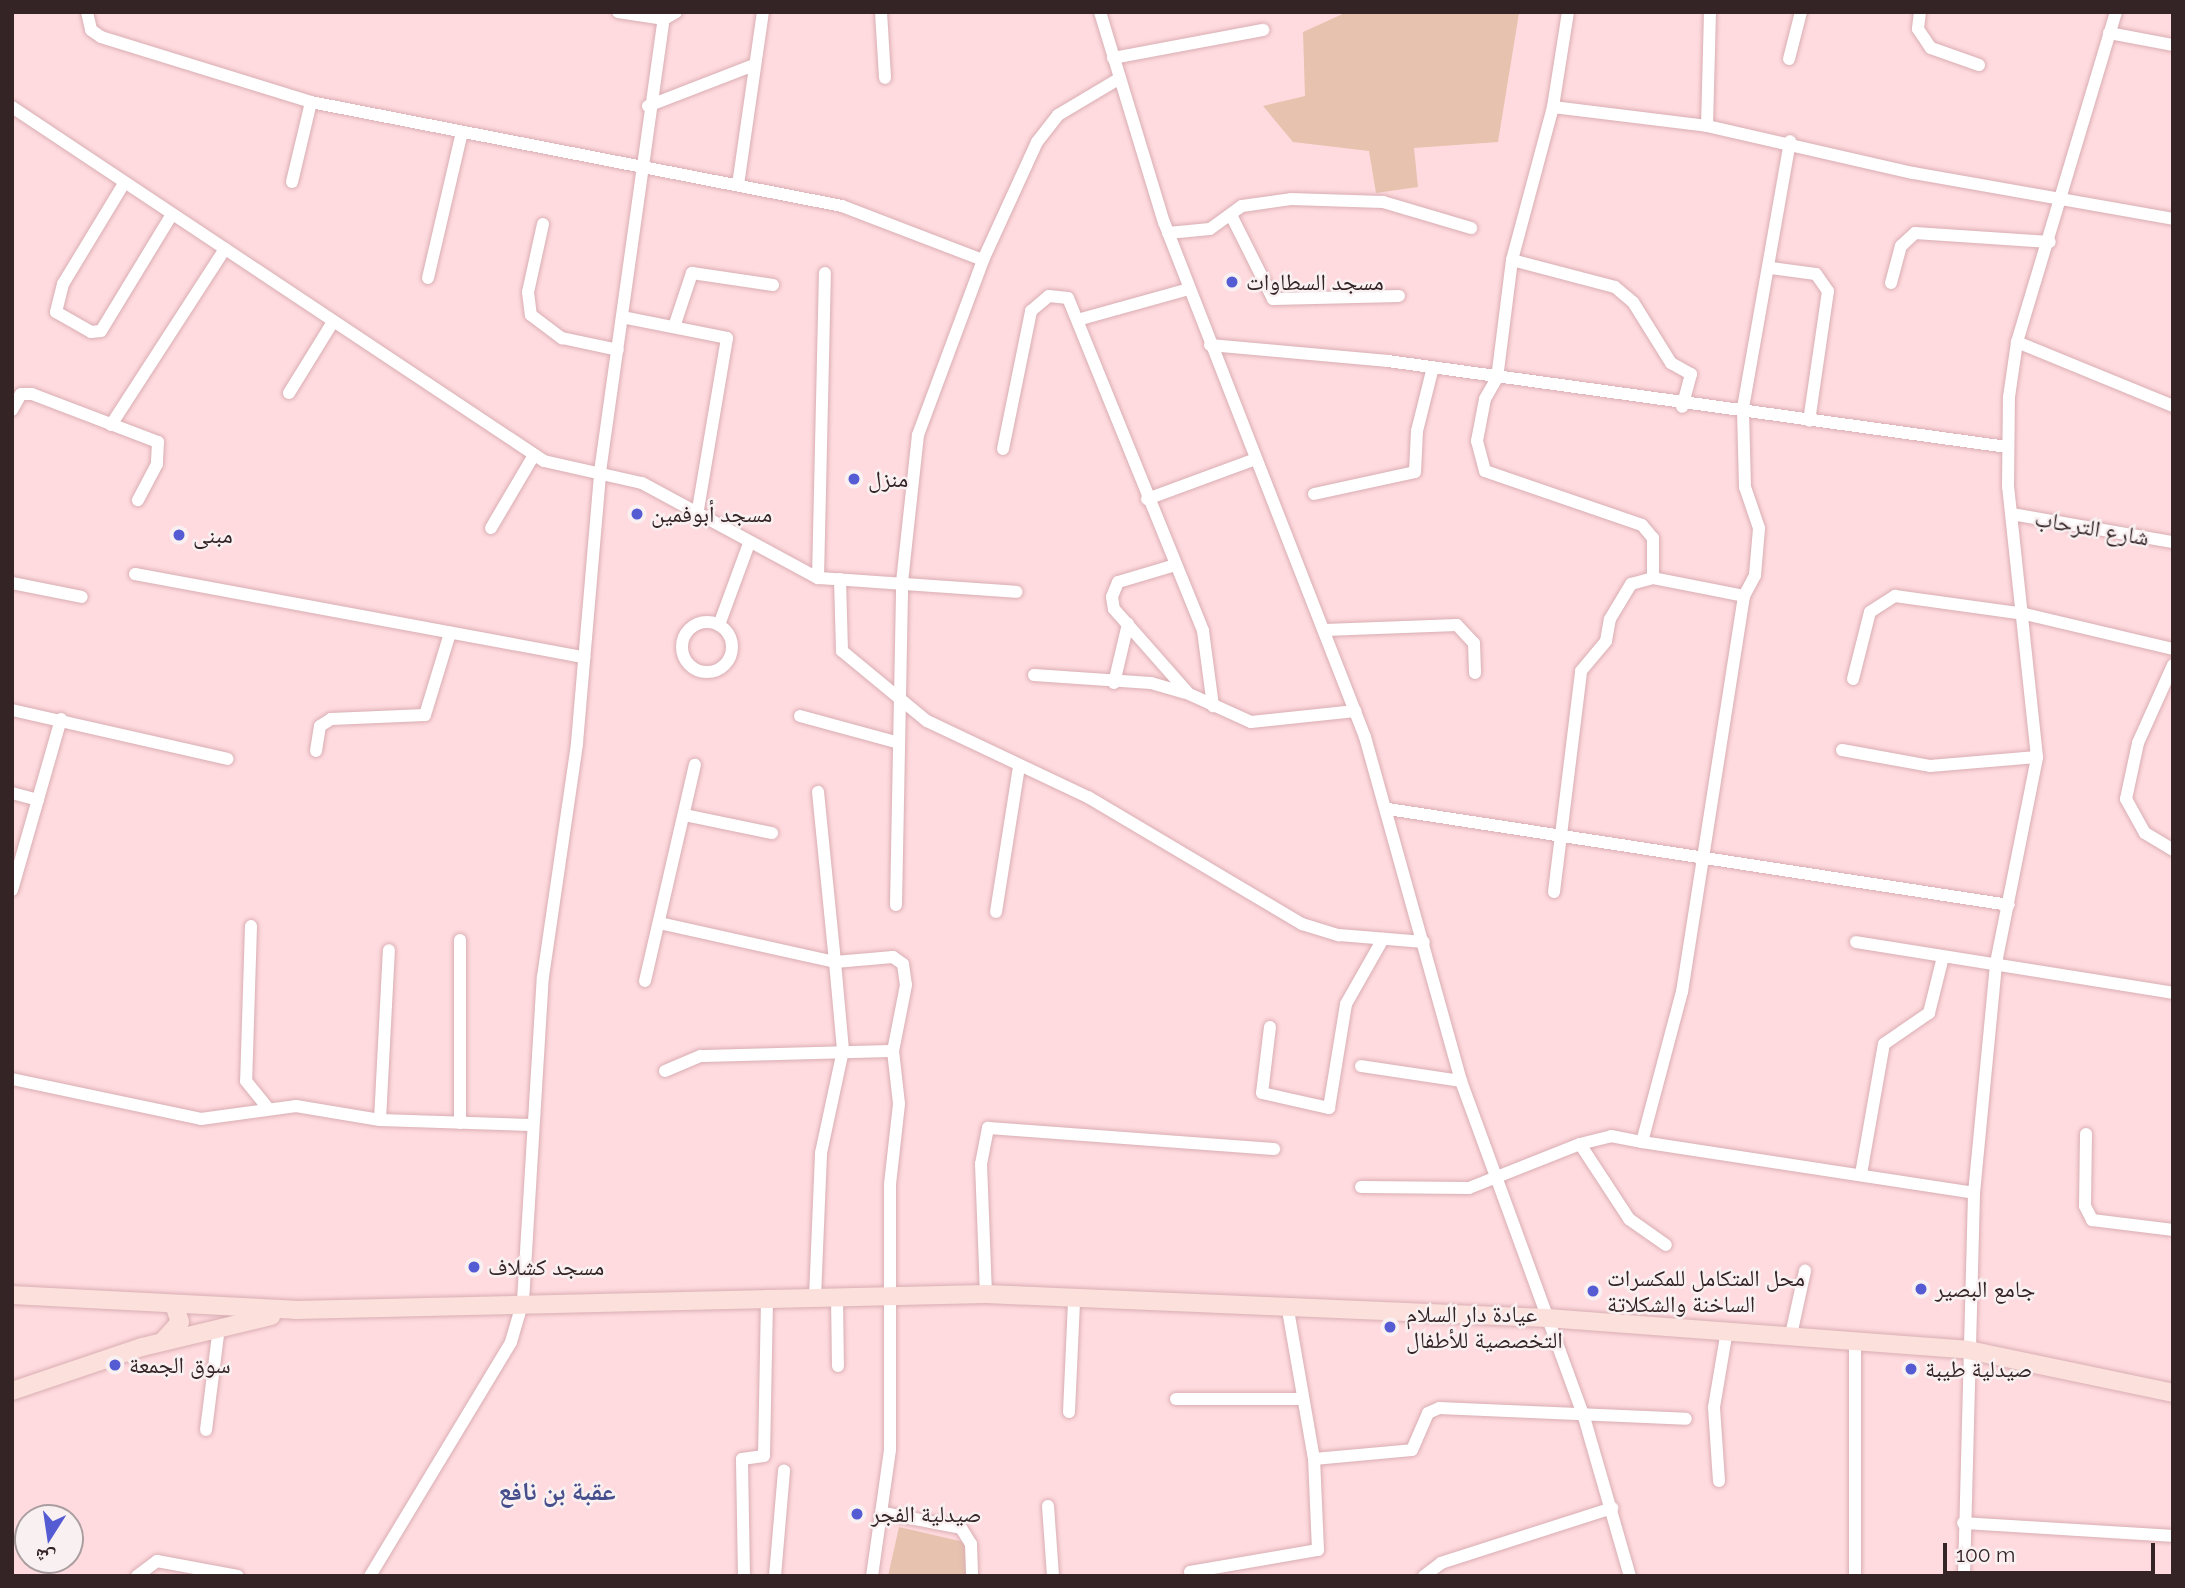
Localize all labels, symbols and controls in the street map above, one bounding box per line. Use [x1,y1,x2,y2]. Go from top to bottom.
place label: مسجد السطاوات [1246,268,1384,296]
marker: مسجد السطاوات [1224,274,1240,290]
place label: منزل [868,465,908,493]
marker: منزل [846,471,862,487]
place label: مسجد أبوفمين [651,500,772,528]
street label: شارع الترحاب [2033,504,2151,552]
marker: مسجد أبوفمين [629,506,645,522]
place label: مبنى [193,521,233,549]
marker: مبنى [171,527,187,543]
place label: مسجد كشلاف [488,1253,604,1281]
marker: مسجد كشلاف [466,1259,482,1275]
place label: محل المتكامل للمكسرات الساخنة والشكلاتة [1607,1264,1805,1318]
place label: جامع البصير [1935,1275,2035,1303]
marker: جامع البصير [1913,1281,1929,1297]
marker: محل المتكامل للمكسرات الساخنة والشكلاتة [1585,1283,1601,1299]
place label: عيادة دار السلام التخصصية للأطفال [1406,1300,1563,1354]
marker: عيادة دار السلام التخصصية للأطفال [1380,1317,1400,1337]
place label: سوق الجمعة [129,1351,231,1379]
place label: صيدلية طيبة [1925,1355,2032,1383]
marker: سوق الجمعة [107,1357,123,1373]
marker: صيدلية طيبة [1903,1361,1919,1377]
district label: عقبة بن نافع [498,1476,616,1508]
place label: صيدلية الفجر [871,1500,982,1528]
north arrow [14,1504,84,1574]
marker: صيدلية الفجر [849,1506,865,1522]
scale bar [1947,1528,2159,1572]
text: 100 m [1956,1542,2015,1567]
text: ش [33,1545,57,1570]

